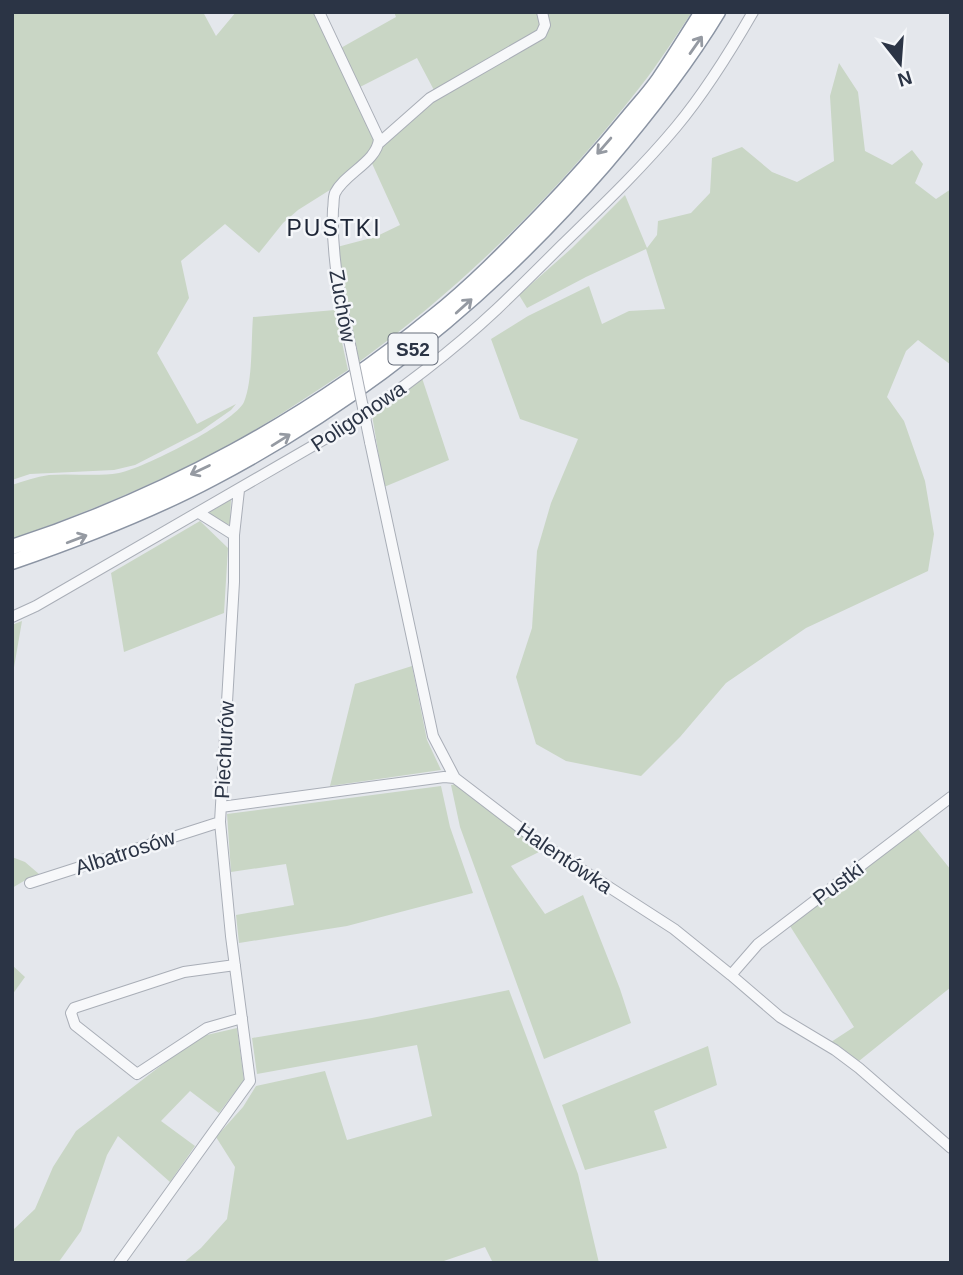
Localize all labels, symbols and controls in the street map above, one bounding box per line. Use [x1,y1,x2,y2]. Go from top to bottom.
north arrow [865,28,935,98]
one-way arrow [689,36,703,55]
text: N [895,67,914,91]
one-way arrow [596,137,612,155]
district label: PUSTKI [286,215,382,241]
street label: Zuchów [325,268,361,345]
one-way arrow [455,298,473,314]
road number: S52 [388,334,438,364]
street label: Poligonowa [307,376,410,456]
one-way arrow [271,432,290,447]
one-way arrow [190,463,211,477]
one-way arrow [65,531,87,544]
street label: Piechurów [210,700,238,800]
street label: Halentówka [513,818,617,898]
street label: Albatrosów [72,825,179,879]
street label: Pustki [808,857,868,909]

